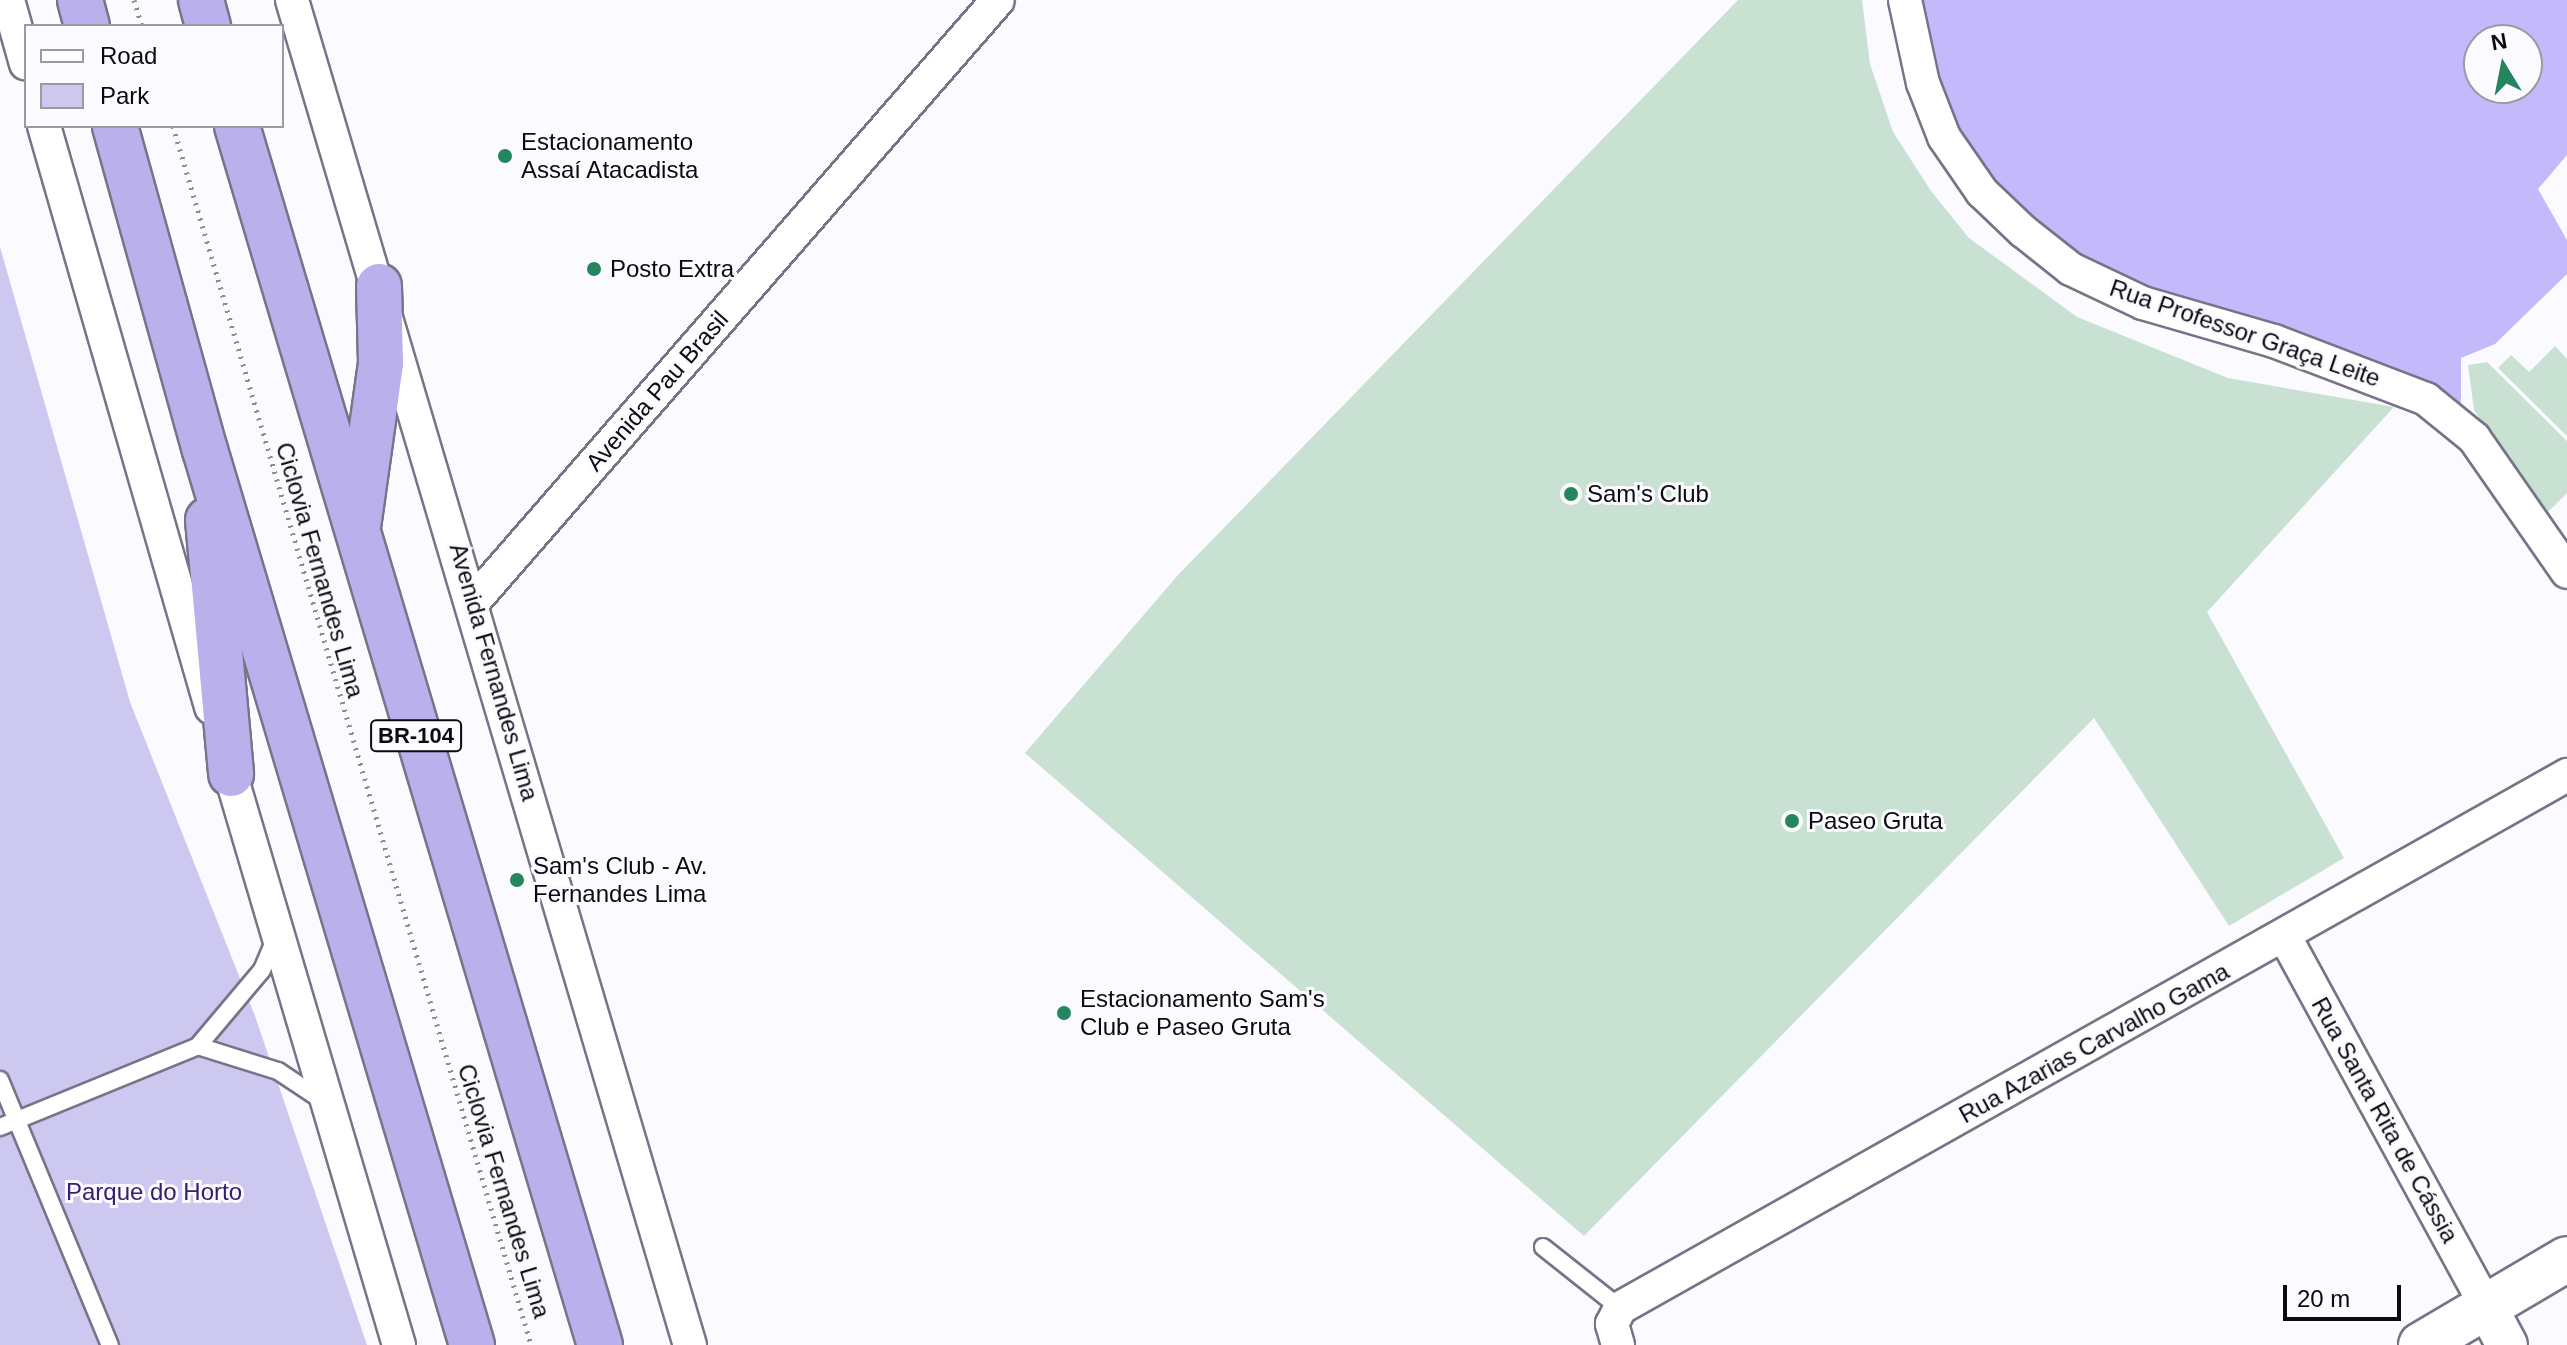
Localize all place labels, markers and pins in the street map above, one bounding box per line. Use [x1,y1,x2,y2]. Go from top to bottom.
place label: Estacionamento Assaí Atacadista [521,128,700,184]
marker: Estacionamento Assaí Atacadista [496,147,514,165]
place label: Posto Extra [610,255,734,283]
marker: Posto Extra [585,260,603,278]
place label: Sam's Club [1587,480,1709,508]
marker: Sam's Club [1562,485,1580,503]
place label: Paseo Gruta [1808,807,1943,835]
marker: Paseo Gruta [1783,812,1801,830]
place label: Sam's Club - Av. Fernandes Lima [533,852,709,908]
marker: Sam's Club - Av. Fernandes Lima [508,871,526,889]
place label: Estacionamento Sam's Club e Paseo Gruta [1080,985,1325,1041]
marker: Estacionamento Sam's Club e Paseo Gruta [1055,1004,1073,1022]

